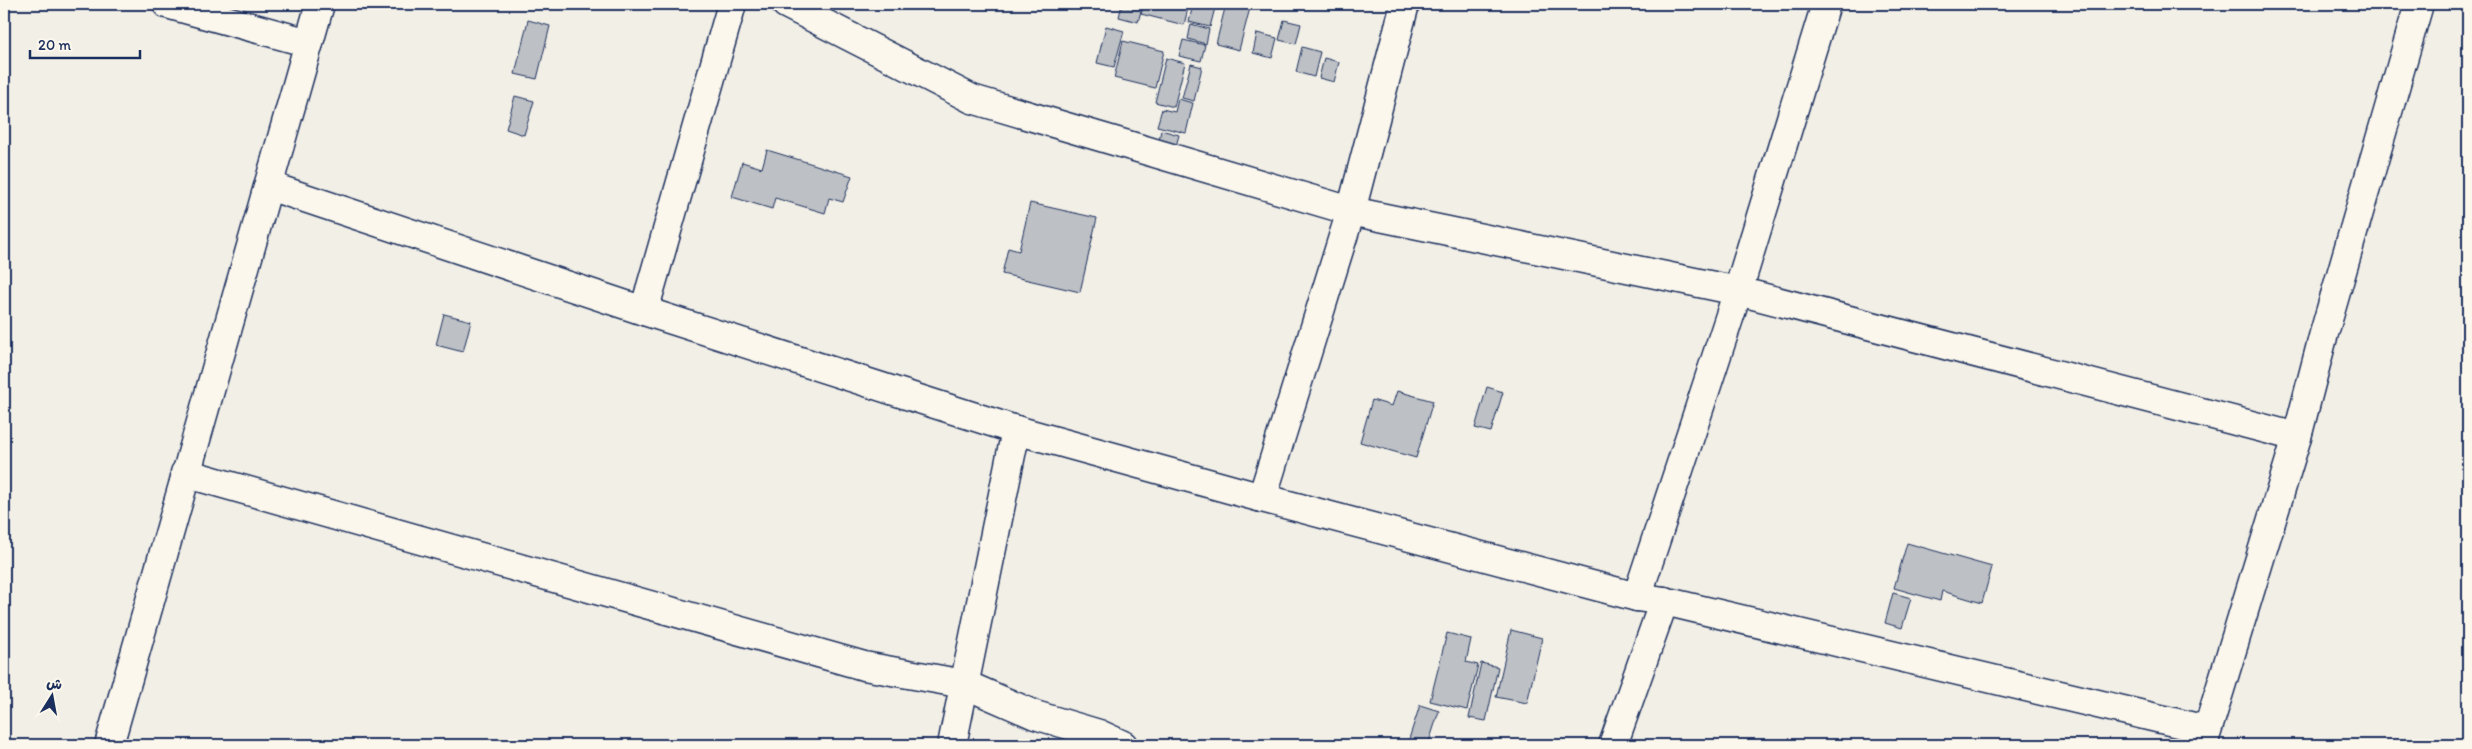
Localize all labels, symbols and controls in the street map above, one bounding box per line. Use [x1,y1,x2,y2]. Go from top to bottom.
scale bar [30,28,140,60]
text: 20 m [38,36,72,54]
north arrow [28,672,78,722]
text: ش [45,674,64,694]

